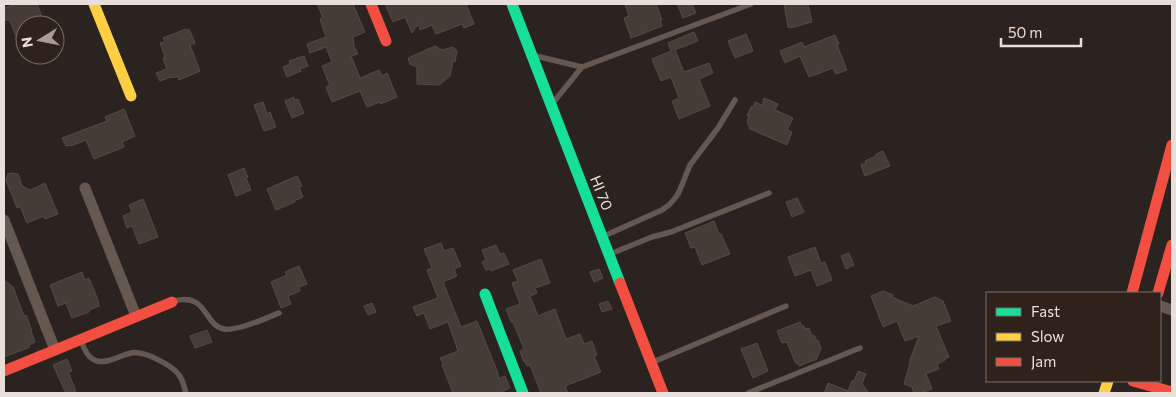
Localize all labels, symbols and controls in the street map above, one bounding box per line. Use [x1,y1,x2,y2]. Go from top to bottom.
north arrow [15,15,65,65]
scale bar [1001,15,1081,47]
text: 50 m [1008,23,1042,41]
text: N [17,36,36,49]
street label: HI 70 [587,173,617,213]
legend [986,292,1161,382]
text: Fast [1031,302,1060,320]
text: Slow [1031,327,1064,345]
text: Jam [1031,352,1056,370]

